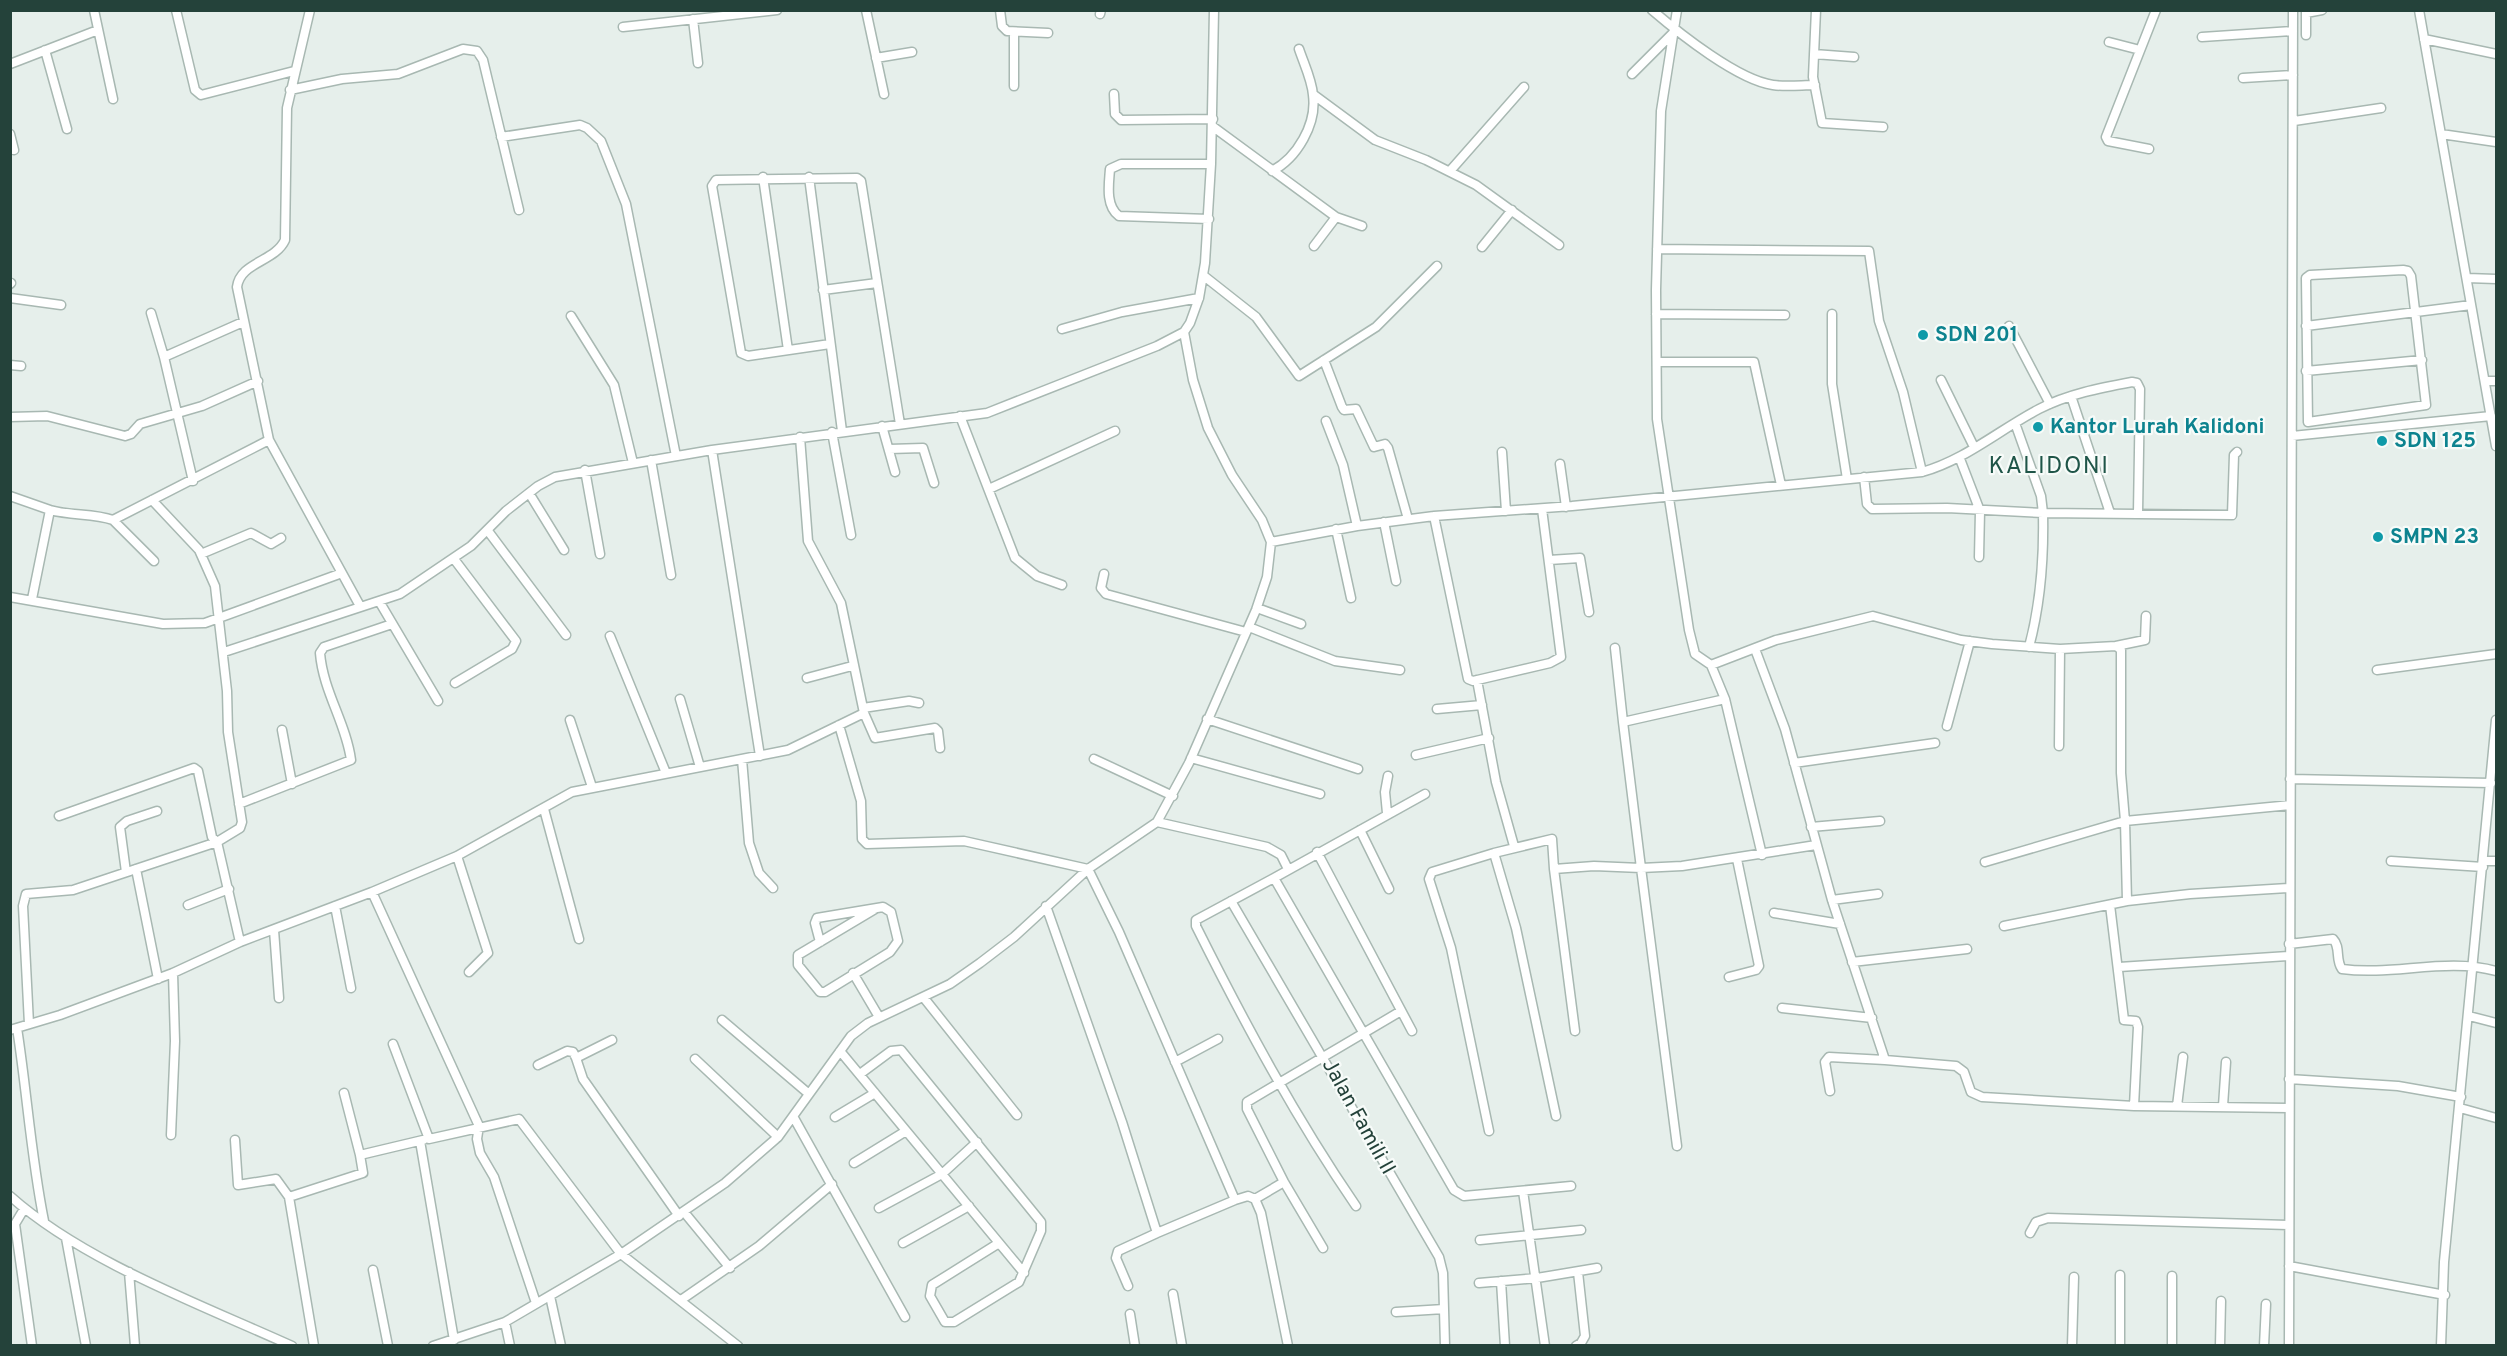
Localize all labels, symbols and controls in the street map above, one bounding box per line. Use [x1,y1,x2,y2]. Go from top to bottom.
place label: SDN 201 [1935,322,2018,349]
marker: SDN 201 [1916,328,1930,342]
place label: Kantor Lurah Kalidoni [2050,414,2265,441]
marker: Kantor Lurah Kalidoni [2031,420,2045,434]
place label: SDN 125 [2394,428,2476,455]
marker: SDN 125 [2375,434,2389,448]
district label: KALIDONI [1988,452,2110,482]
place label: SMPN 23 [2390,524,2479,551]
marker: SMPN 23 [2371,530,2385,544]
street label: Jalan Famili II [1315,1054,1401,1180]

